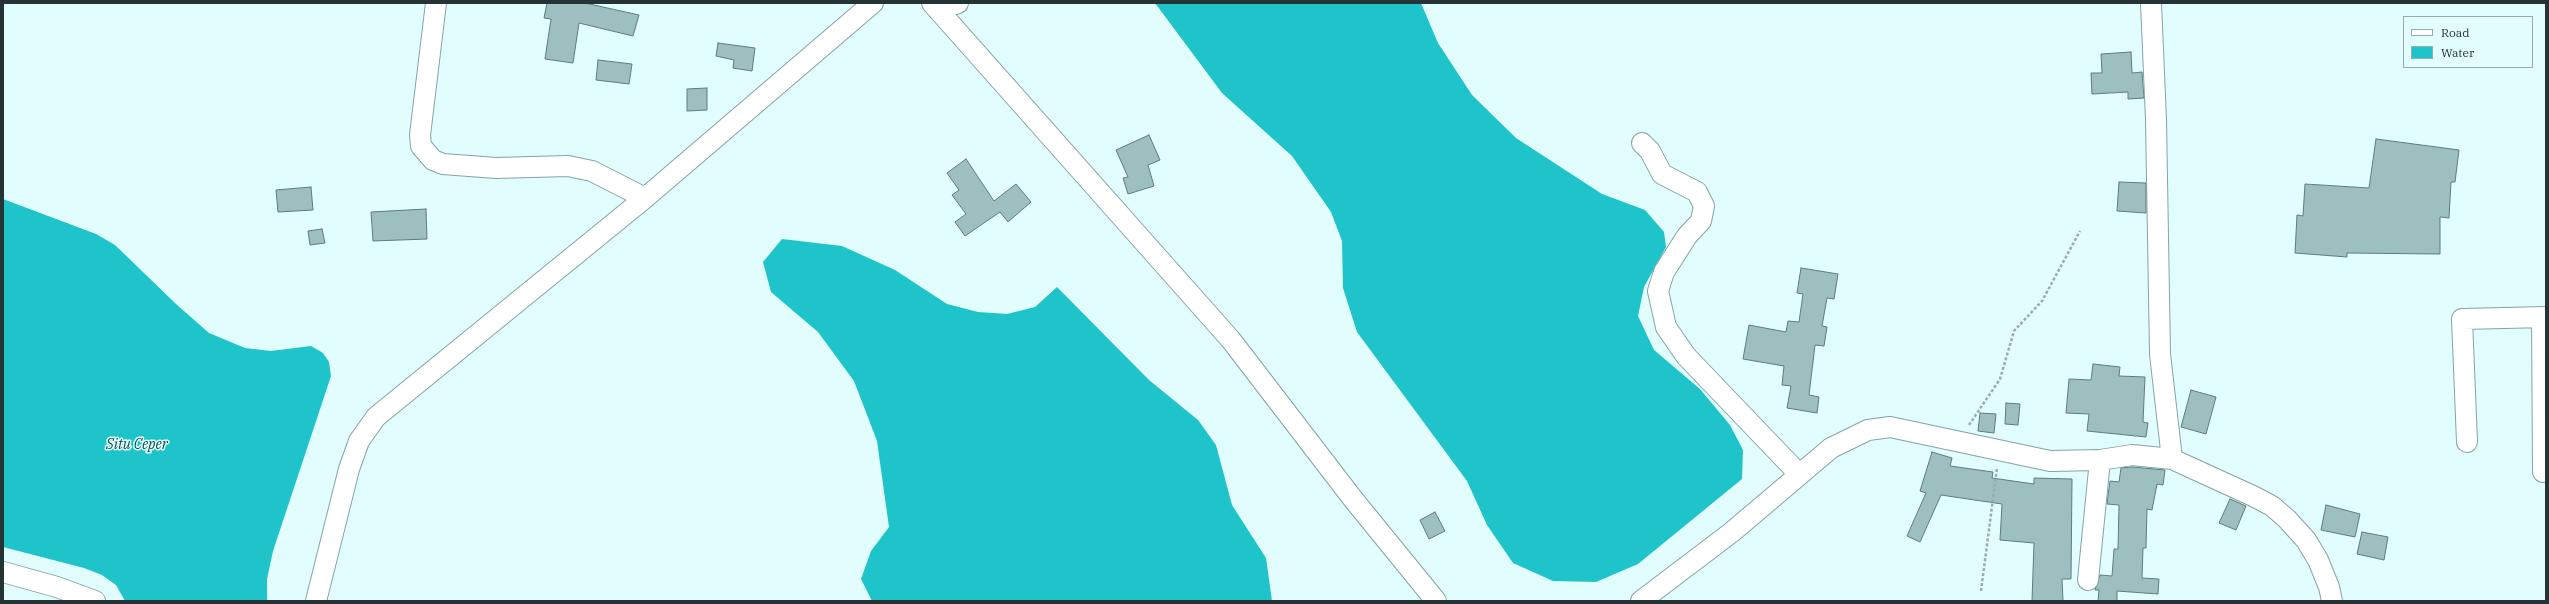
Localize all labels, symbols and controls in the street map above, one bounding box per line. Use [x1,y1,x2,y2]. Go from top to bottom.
legend [2403,16,2533,68]
text: Road [2441,25,2470,40]
text: Water [2441,45,2474,60]
water label: Situ Ceper [106,437,168,453]

